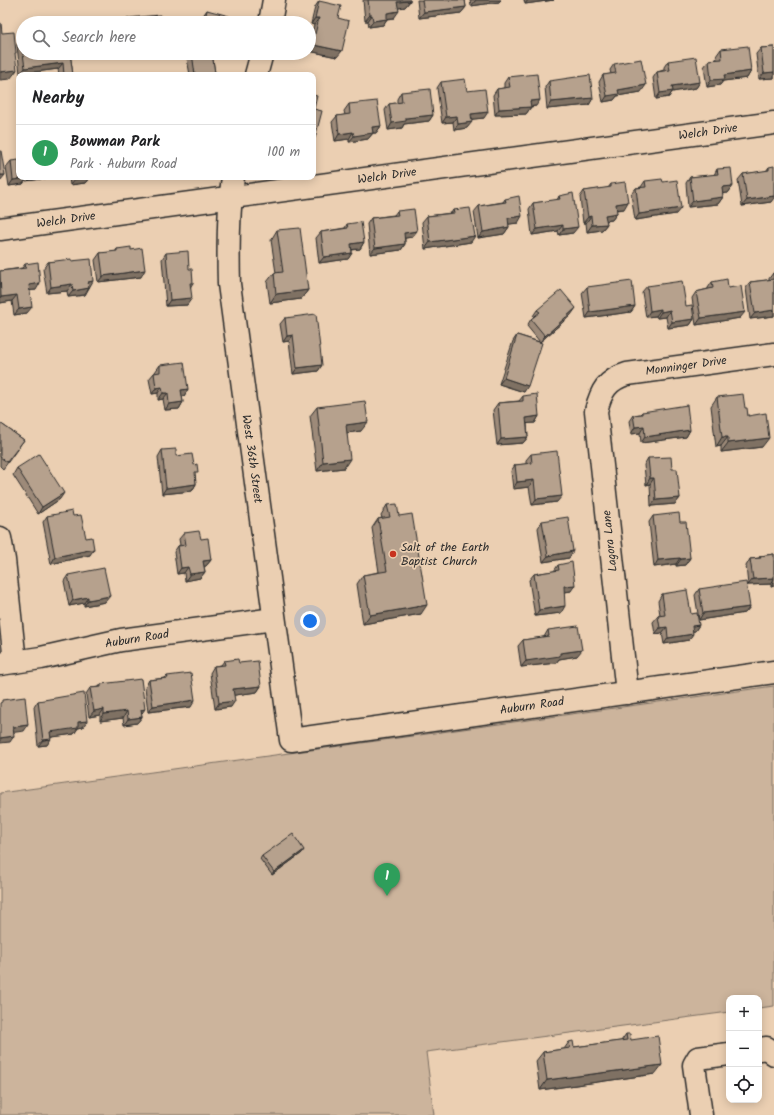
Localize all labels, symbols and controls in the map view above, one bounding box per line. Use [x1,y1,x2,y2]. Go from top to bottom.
search box [16,16,316,60]
text: Search here [62,26,136,50]
icon: search [30,27,52,49]
text: Nearby [32,85,84,112]
street label: Welch Drive [677,118,739,146]
text: Bowman Park [70,130,160,154]
text: 1 [43,142,47,163]
text: 100 m [267,142,300,163]
text: Park · Auburn Road [70,154,177,175]
street label: Welch Drive [356,162,418,190]
street label: Welch Drive [35,206,97,234]
street label: Monninger Drive [644,351,728,381]
street label: West 36th Street [236,414,268,505]
street label: Lagora Lane [597,509,623,573]
place label: Salt of the Earth Baptist Church [401,538,489,571]
marker: Salt of the Earth Baptist Church [388,549,398,559]
your location [300,611,320,631]
street label: Auburn Road [104,624,171,653]
street label: Auburn Road [499,692,566,720]
pin: 1 [374,863,400,896]
map controls [726,995,762,1103]
button: + [726,995,762,1031]
button: − [726,1031,762,1067]
button: locate [726,1067,762,1103]

